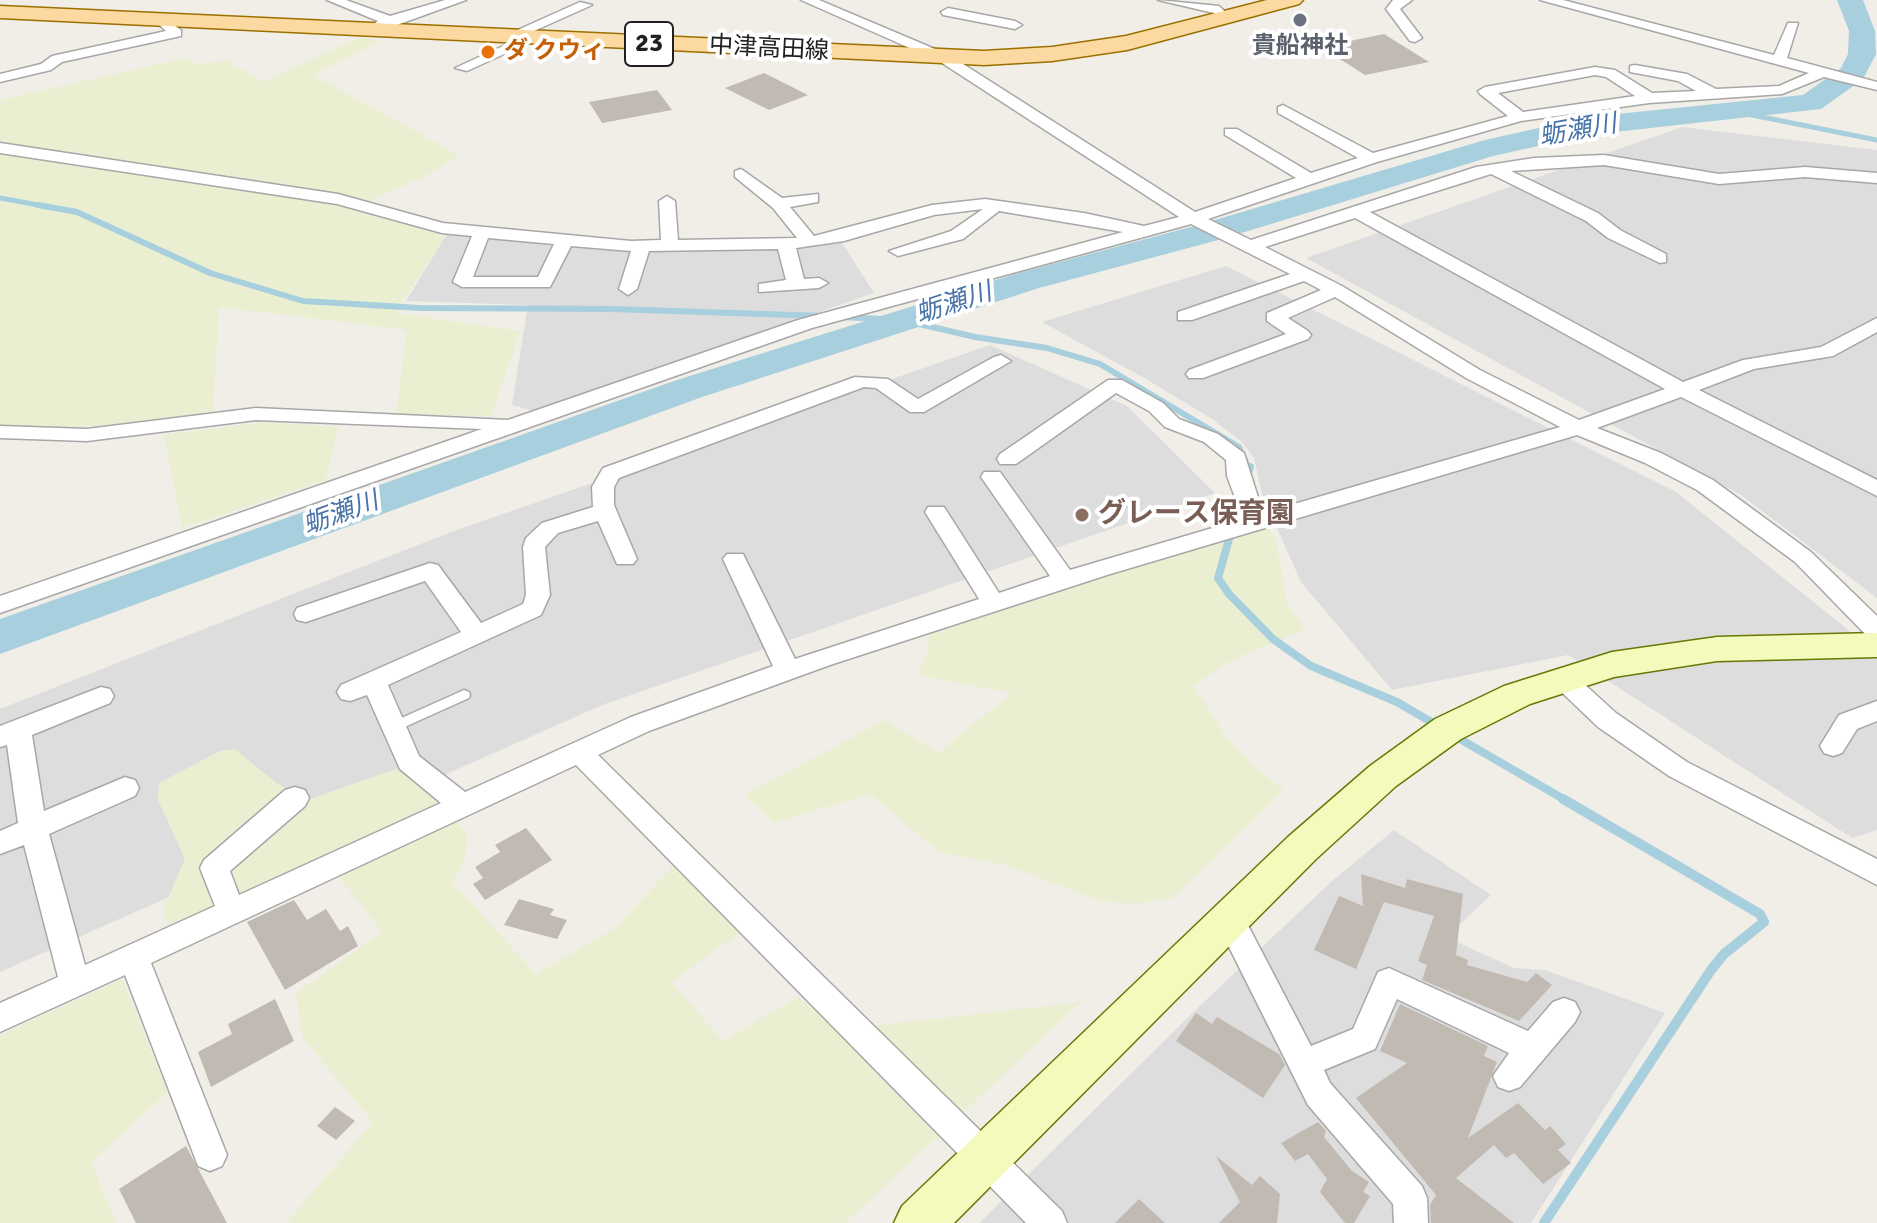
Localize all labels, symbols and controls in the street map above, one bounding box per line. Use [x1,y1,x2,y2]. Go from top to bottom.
marker: 貴船神社 [1291,11,1309,29]
road number: 23 [625,22,673,66]
street label: 中津高田線 [708,31,830,67]
place label: 貴船神社 [1252,33,1348,61]
place label: ダ クウィ [504,38,605,66]
marker: ダ クウィ [479,43,497,61]
water label: 蛎瀬川 [1537,109,1619,153]
water label: 蛎瀬川 [912,277,996,331]
water label: 蛎瀬川 [299,486,383,542]
place label: グレース保育園 [1098,498,1294,532]
marker: グレース保育園 [1073,506,1091,524]

